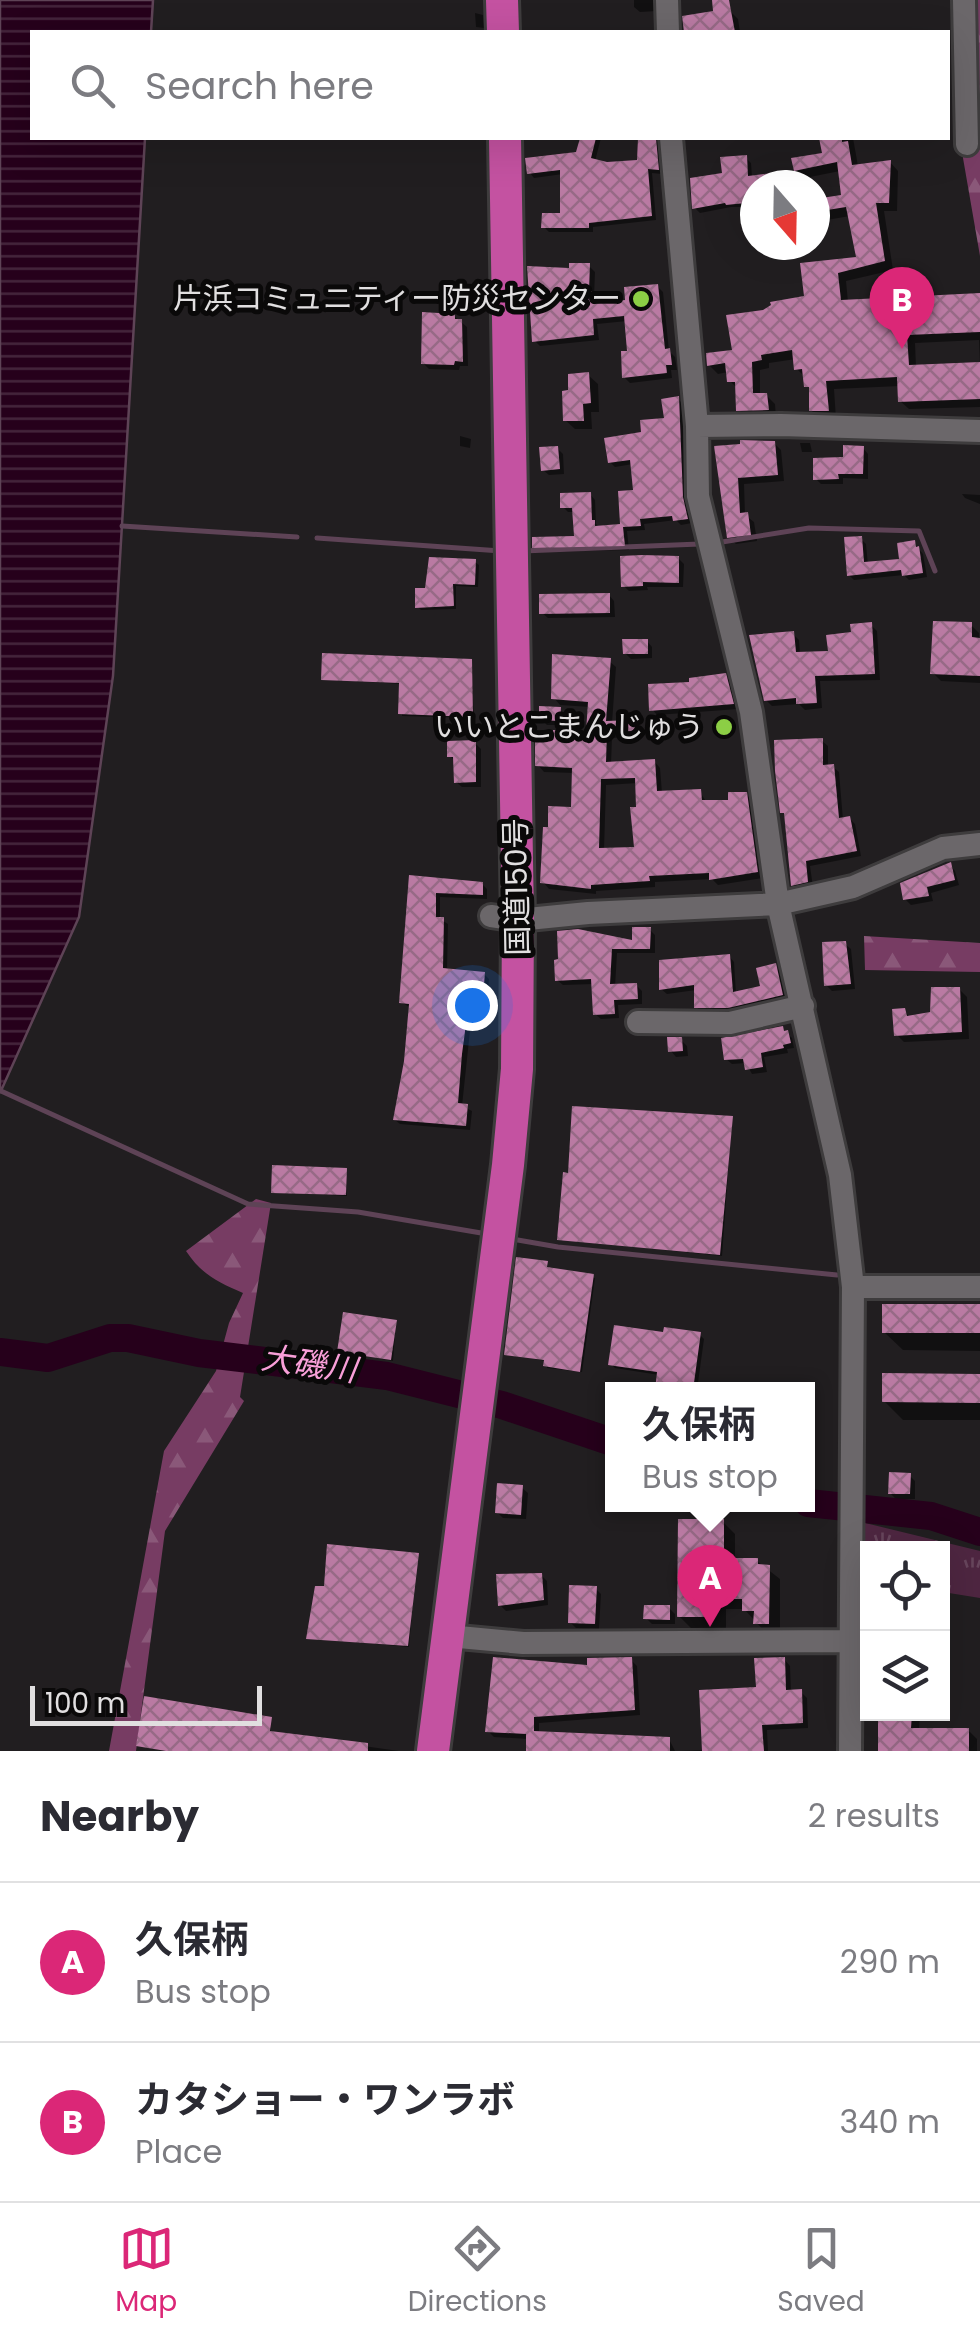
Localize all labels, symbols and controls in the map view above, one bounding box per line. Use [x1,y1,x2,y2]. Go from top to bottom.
search box [30,30,950,140]
icon: search [65,58,120,113]
text: Search here [145,59,374,112]
north arrow [740,170,830,260]
pin: B [870,266,934,349]
place label: 片浜コミュニティー防災センター [173,277,621,320]
marker: 片浜コミュニティー防災センター [630,288,652,310]
place label: いいとこまんじゅう [434,705,704,748]
marker: いいとこまんじゅう [713,716,735,738]
street label: 国道150号 [494,818,539,956]
your location [447,980,498,1031]
water label: 大磯川 [258,1335,363,1393]
popup [605,1382,815,1512]
text: 久保柄 [642,1398,756,1451]
text: Bus stop [642,1454,778,1499]
map controls [860,1541,950,1721]
button: locate [860,1541,950,1631]
pin: A [678,1544,742,1627]
button: layers [860,1631,950,1721]
scale bar [30,1681,262,1726]
text: 100 m [45,1684,125,1723]
text: Nearby [40,1787,199,1846]
text: 2 results [808,1793,940,1838]
text: 久保柄 [135,1913,249,1966]
text: A [61,1939,84,1984]
text: 290 m [840,1939,940,1984]
text: Bus stop [135,1969,271,2014]
text: カタショー・ワンラボ [135,2073,515,2126]
text: B [62,2099,83,2144]
text: 340 m [839,2099,940,2144]
text: Place [135,2129,222,2174]
tab: Map [115,2221,177,2323]
tab: Directions [408,2221,547,2323]
tab: Saved [777,2221,865,2323]

